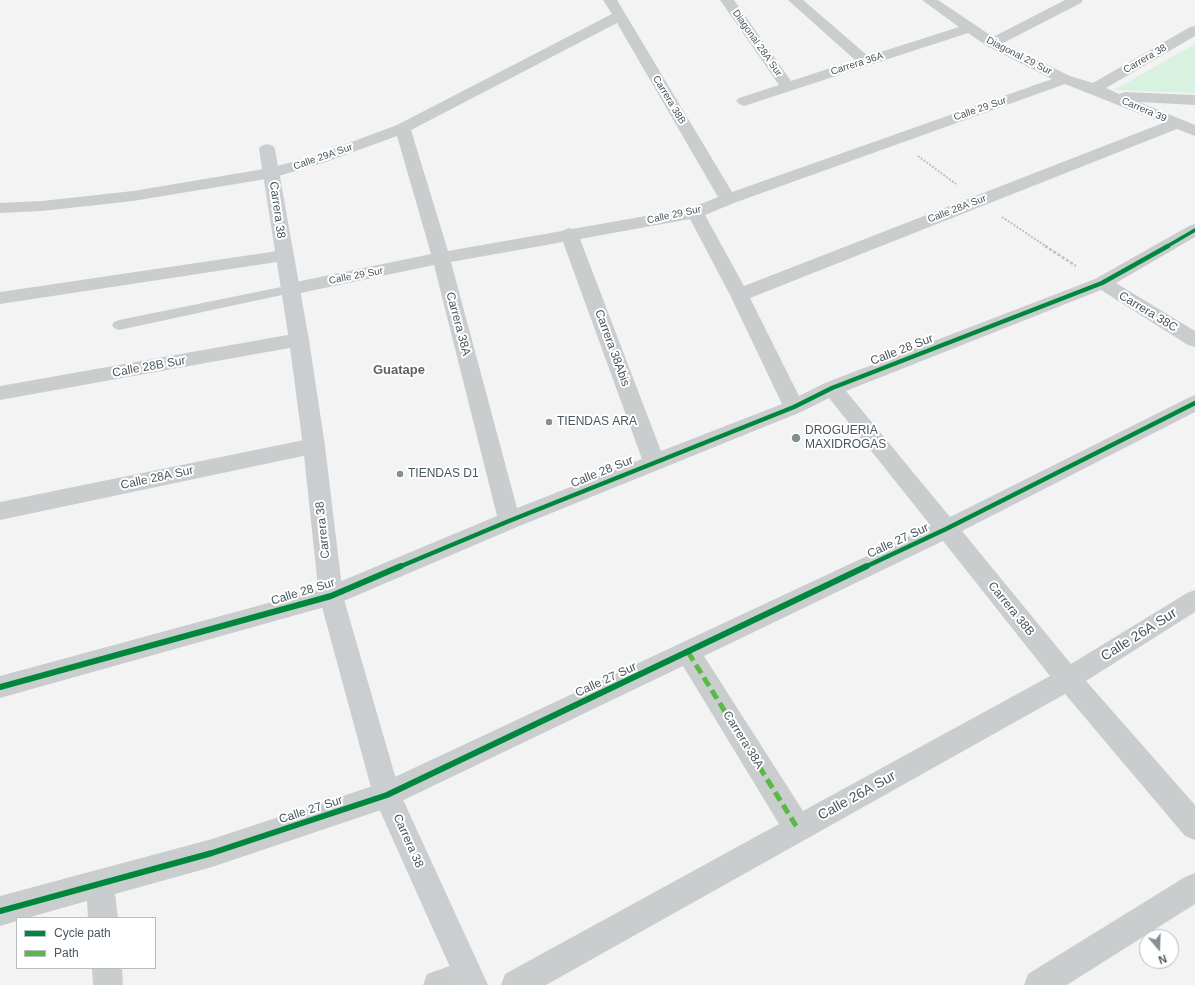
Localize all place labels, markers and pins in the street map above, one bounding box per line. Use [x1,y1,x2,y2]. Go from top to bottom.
place label: TIENDAS ARA [557,415,637,429]
marker: TIENDAS ARA [544,417,554,427]
place label: DROGUERIA MAXIDROGAS [805,424,886,452]
marker: DROGUERIA MAXIDROGAS [790,432,802,444]
place label: TIENDAS D1 [408,467,479,481]
marker: TIENDAS D1 [395,469,405,479]

